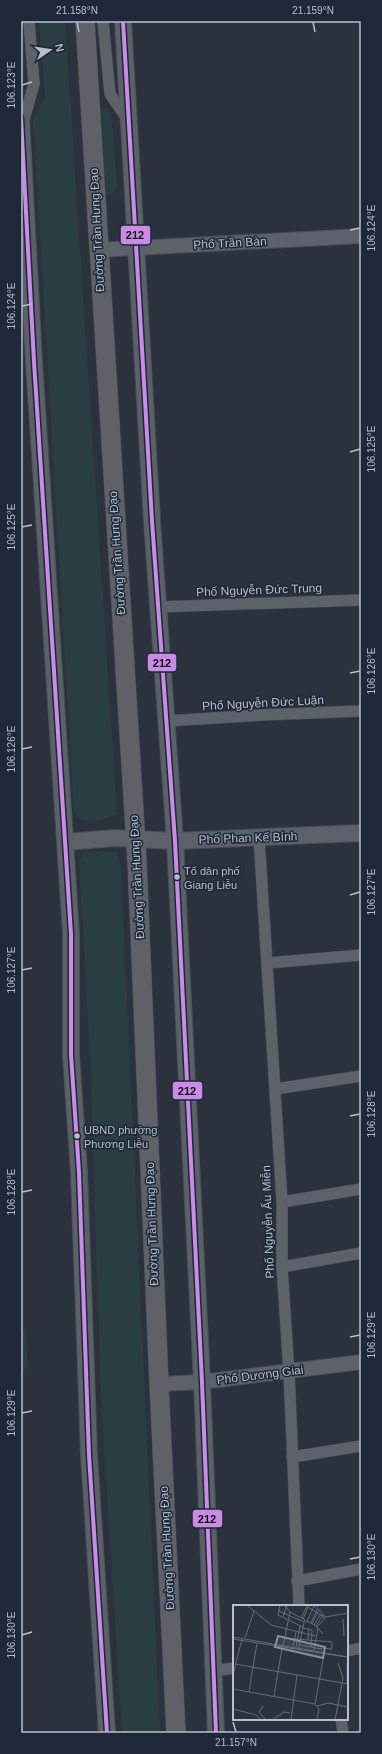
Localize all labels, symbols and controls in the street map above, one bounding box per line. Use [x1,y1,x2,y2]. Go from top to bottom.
text: 21.158°N [56,5,98,16]
text: 21.159°N [292,5,334,16]
north arrow [30,30,70,70]
text: N [53,43,66,53]
text: 106.123°E [6,61,17,108]
street label: Đường Trần Hưng Đạo [87,167,107,292]
text: 106.124°E [366,204,377,251]
line badge: 212 [120,225,151,245]
text: 212 [126,229,144,241]
street label: Phố Trần Bàn [193,234,267,252]
text: 106.124°E [6,282,17,329]
text: 106.125°E [366,425,377,472]
street label: Đường Trần Hưng Đạo [106,490,128,615]
text: 106.125°E [6,503,17,550]
street label: Phố Nguyễn Đức Trung [196,580,322,599]
text: 106.126°E [366,647,377,694]
line badge: 212 [147,653,177,672]
text: 212 [153,657,171,669]
street label: Phố Nguyễn Đức Luận [202,692,324,713]
text: 106.126°E [6,725,17,772]
street label: Đường Trần Hưng Đạo [127,814,147,939]
street label: Phố Phan Kế Bính [198,829,298,847]
place label: Tổ dân phố Giang Liễu [184,865,240,891]
text: 106.127°E [366,868,377,915]
marker: Tổ dân phố Giang Liễu [172,872,182,882]
text: 106.127°E [6,946,17,993]
line badge: 212 [172,1081,203,1100]
text: 212 [178,1085,196,1097]
text: 106.128°E [366,1090,377,1137]
place label: UBND phường Phương Liễu [84,1124,157,1150]
marker: UBND phường Phương Liễu [72,1131,82,1141]
street label: Đường Trần Hưng Đạo [143,1161,161,1286]
street label: Phố Nguyễn Ấu Miễn [258,1165,277,1279]
text: 106.128°E [6,1168,17,1215]
text: 106.129°E [366,1311,377,1358]
street label: Phố Dương Giai [216,1363,304,1387]
text: 106.129°E [6,1389,17,1436]
street label: Đường Trần Hưng Đạo [157,1485,177,1610]
line badge: 212 [192,1509,223,1528]
text: 212 [198,1513,216,1525]
text: 106.130°E [366,1533,377,1580]
inset map [233,1605,348,1720]
text: 106.130°E [6,1611,17,1658]
text: 21.157°N [215,1737,257,1748]

